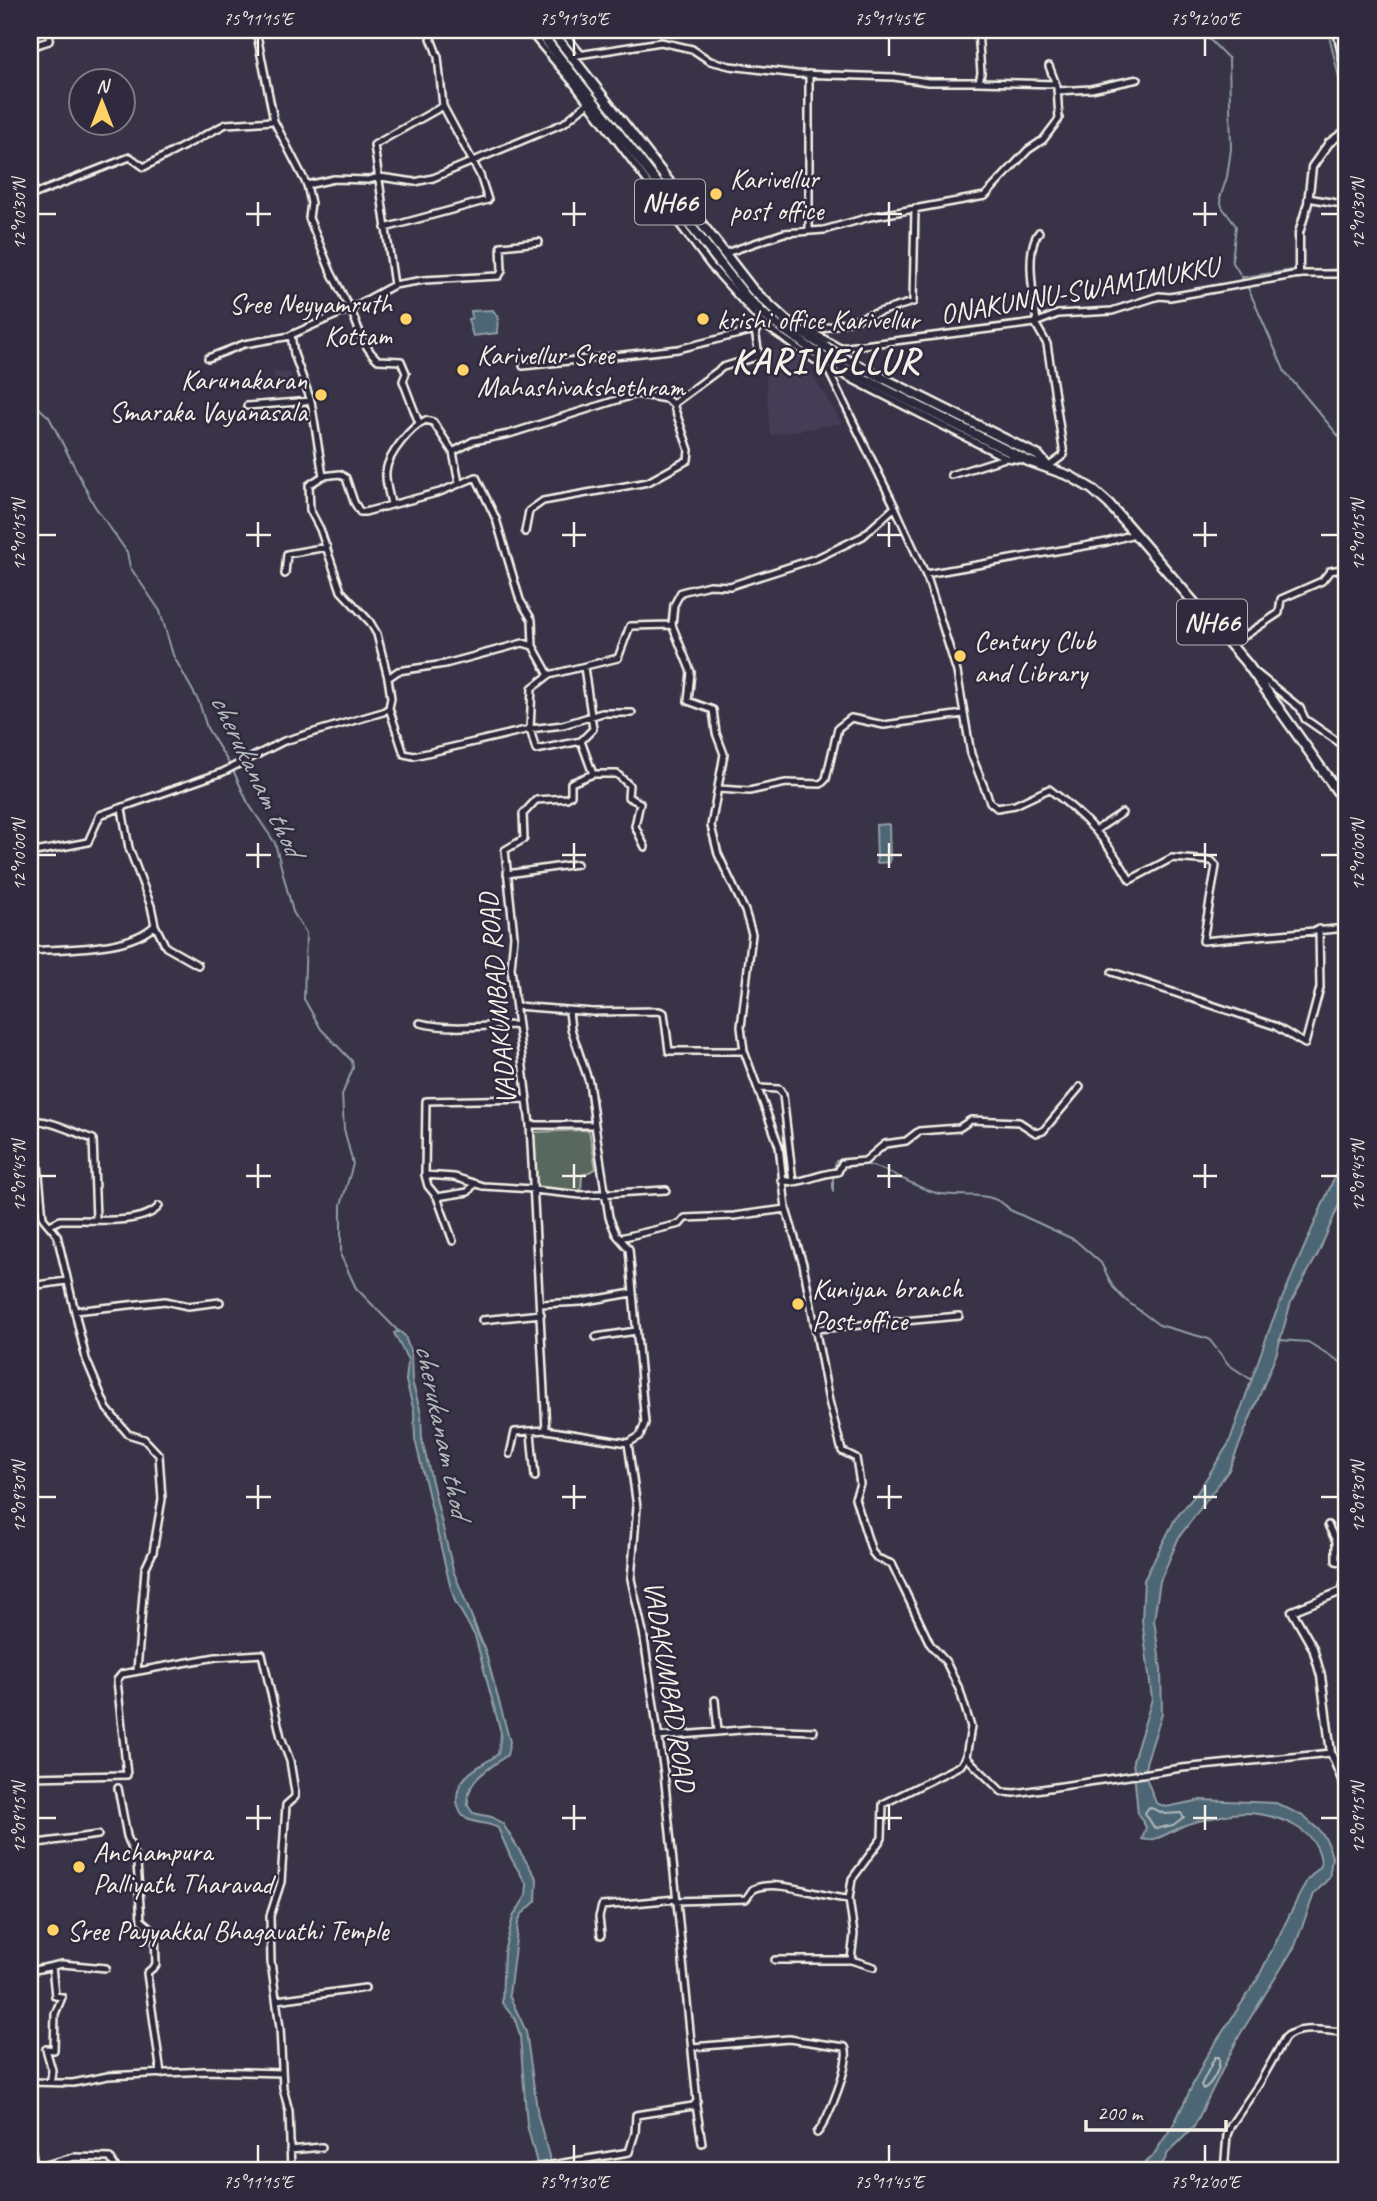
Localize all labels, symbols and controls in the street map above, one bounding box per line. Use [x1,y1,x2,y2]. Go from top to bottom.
text: 75°11'15"E [223,8,295,30]
text: 75°11'30"E [539,8,611,30]
text: 75°11'45"E [854,8,926,30]
text: 75°12'00"E [1170,8,1242,30]
north arrow [66,66,136,136]
text: N [96,74,111,98]
place label: Karivellur post office [730,161,825,228]
text: 12°10'30"N [8,175,30,249]
text: 12°10'30"N [1347,175,1369,249]
road number: NH66 [635,180,705,224]
marker: Karivellur post office [708,186,724,202]
street label: ONAKUNNU-SWAMIMUKKU [937,247,1226,332]
place label: Sree Neyyamruth Kottam [229,286,394,353]
place label: krishi office Karivellur [717,302,922,337]
marker: Sree Neyyamruth Kottam [398,311,414,327]
marker: krishi office Karivellur [695,311,711,327]
place label: Karivellur Sree Mahashivakshethram [477,337,687,404]
district label: KARIVELLUR [732,339,923,384]
place label: Karunakaran Smaraka Vayanasala [109,362,309,429]
marker: Karivellur Sree Mahashivakshethram [455,362,471,378]
marker: Karunakaran Smaraka Vayanasala [313,387,329,403]
text: 12°10'15"N [8,496,30,570]
text: 12°10'15"N [1347,496,1369,570]
road number: NH66 [1177,600,1247,644]
place label: Century Club and Library [974,623,1097,690]
marker: Century Club and Library [952,648,968,664]
water label: cherukanam thod [201,687,317,870]
text: 12°10'00"N [8,816,30,890]
text: 12°10'00"N [1347,816,1369,890]
street label: VADAKUMBAD ROAD [470,890,524,1106]
text: 12°09'45"N [8,1137,30,1211]
text: 12°09'45"N [1347,1137,1369,1211]
place label: Kuniyan branch Post office [812,1271,964,1338]
marker: Kuniyan branch Post office [790,1296,806,1312]
water label: cherukanam thod [406,1340,482,1529]
text: 12°09'30"N [8,1458,30,1532]
text: 12°09'30"N [1347,1458,1369,1532]
street label: VADAKUMBAD ROAD [636,1578,704,1795]
text: 12°09'15"N [8,1779,30,1853]
text: 12°09'15"N [1347,1779,1369,1853]
place label: Anchampura Palliyath Tharavad [93,1834,276,1901]
marker: Anchampura Palliyath Tharavad [71,1859,87,1875]
place label: Sree Payyakkal Bhagavathi Temple [67,1913,390,1948]
marker: Sree Payyakkal Bhagavathi Temple [45,1922,61,1938]
scale bar [1086,2089,1226,2133]
text: 200 m [1097,2100,1144,2126]
text: 75°11'15"E [223,2171,295,2193]
text: 75°11'30"E [539,2171,611,2193]
text: 75°11'45"E [854,2171,926,2193]
text: 75°12'00"E [1170,2171,1242,2193]

